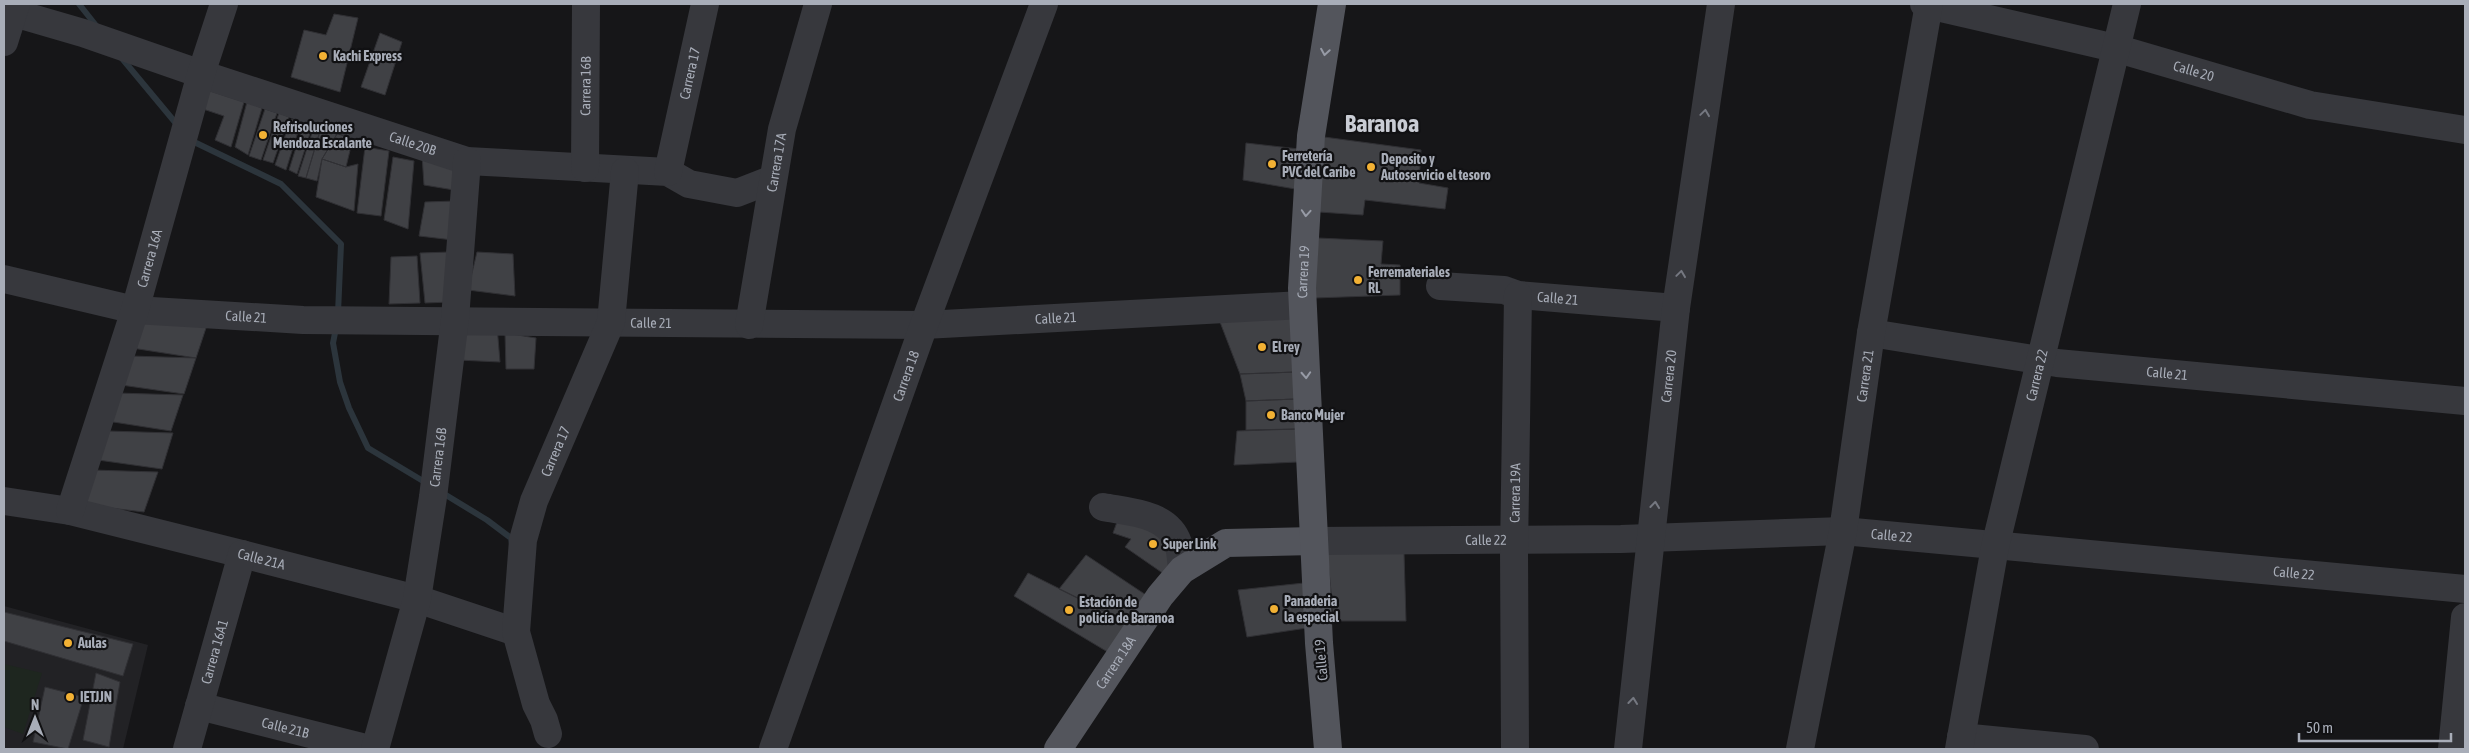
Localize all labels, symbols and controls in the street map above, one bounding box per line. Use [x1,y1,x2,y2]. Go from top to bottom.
street label: Carrera 17 [676,46,703,101]
place label: Kachi Express [333,48,402,64]
one-way arrow [1320,48,1330,56]
marker: Kachi Express [317,50,329,62]
street label: Carrera 16B [577,56,594,116]
street label: Calle 20 [2171,57,2216,85]
one-way arrow [1699,108,1710,116]
district label: Baranoa [1345,110,1419,137]
place label: Refrisoluciones Mendoza Escalante [273,119,372,151]
street label: Calle 20B [387,128,439,158]
marker: Refrisoluciones Mendoza Escalante [257,129,269,141]
street label: Carrera 17A [764,131,789,193]
place label: Ferretería PVC del Caribe [1282,148,1356,180]
place label: Deposito y Autoservicio el tesoro [1380,151,1491,183]
marker: Ferretería PVC del Caribe [1266,158,1278,170]
marker: Deposito y Autoservicio el tesoro [1365,161,1377,173]
one-way arrow [1301,209,1312,217]
street label: Carrera 16A [134,227,165,289]
street label: Carrera 19 [1294,245,1313,299]
place label: Ferremateriales RL [1368,264,1450,296]
one-way arrow [1676,269,1686,278]
marker: Ferremateriales RL [1352,274,1364,286]
street label: Calle 21 [1536,289,1579,308]
street label: Calle 21 [225,307,267,326]
street label: Calle 21 [1035,309,1077,327]
street label: Calle 21 [630,315,672,331]
place label: El rey [1272,339,1300,355]
marker: El rey [1256,341,1268,353]
street label: Carrera 18 [889,348,922,404]
street label: Carrera 21 [1853,348,1877,403]
street label: Carrera 22 [2023,348,2051,403]
street label: Carrera 20 [1658,349,1679,403]
street label: Calle 21 [2146,363,2189,383]
one-way arrow [1300,372,1311,380]
place label: Banco Mujer [1281,407,1345,423]
marker: Banco Mujer [1265,409,1277,421]
street label: Carrera 17 [538,424,573,479]
street label: Carrera 16B [426,426,450,488]
street label: Carrera 19A [1506,463,1523,523]
one-way arrow [1649,500,1660,508]
street label: Calle 22 [1870,526,1913,545]
street label: Calle 22 [1465,532,1507,548]
place label: Super Link [1163,536,1217,552]
marker: Super Link [1147,538,1159,550]
street label: Calle 21A [236,545,287,573]
street label: Calle 22 [2272,563,2315,583]
place label: Panaderia la especial [1284,593,1339,625]
place label: Estación de policía de Baranoa [1079,594,1175,626]
marker: Panaderia la especial [1268,603,1280,615]
marker: Estación de policía de Baranoa [1063,604,1075,616]
street label: Carrera 16A1 [198,618,231,686]
street label: Carrera 18A [1092,633,1139,692]
place label: Aulas [77,635,107,651]
marker: Aulas [62,637,74,649]
street label: Calle 19 [1311,639,1331,681]
place label: IETJJN [80,689,112,705]
marker: IETJJN [64,691,76,703]
north arrow [10,693,60,743]
one-way arrow [1627,696,1638,704]
text: N [31,697,39,713]
scale bar [2299,710,2452,742]
street label: Calle 21B [260,714,311,741]
text: 50 m [2306,719,2333,736]

